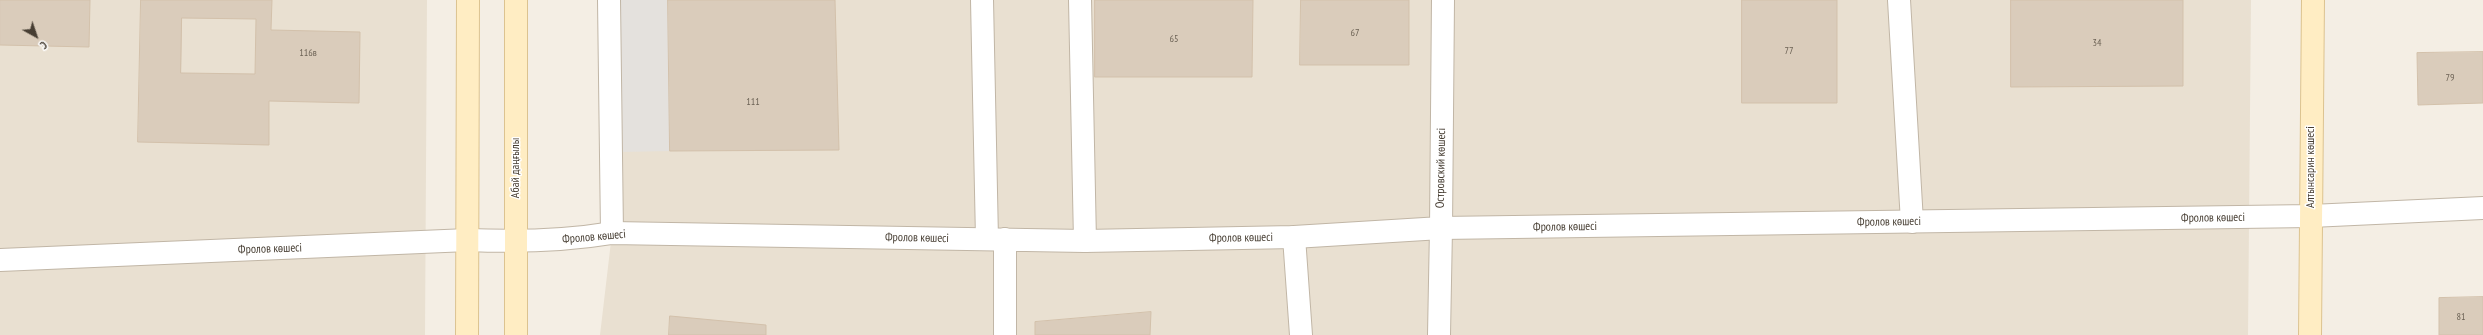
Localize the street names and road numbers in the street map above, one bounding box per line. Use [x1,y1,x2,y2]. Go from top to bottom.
street label: Алтынсарин көшесі [2304,126,2318,208]
street label: Островский көшесі [1433,128,1449,208]
street label: Абай даңғылы [509,138,523,198]
street label: Фролов көшесі [2181,210,2245,226]
street label: Фролов көшесі [1857,214,1921,230]
street label: Фролов көшесі [1533,219,1597,235]
street label: Фролов көшесі [561,227,627,247]
street label: Фролов көшесі [885,230,949,246]
street label: Фролов көшесі [1209,230,1273,246]
street label: Фролов көшесі [238,241,302,257]

